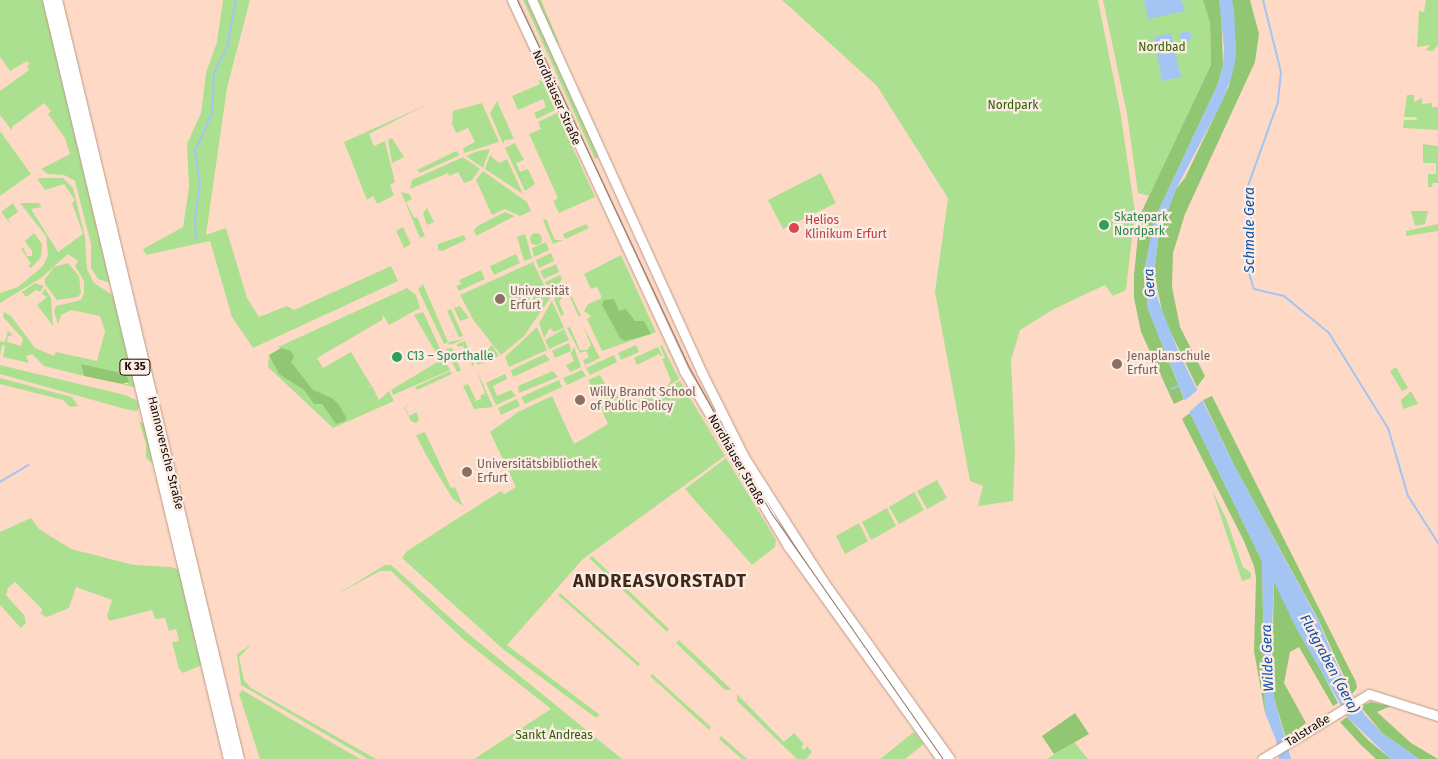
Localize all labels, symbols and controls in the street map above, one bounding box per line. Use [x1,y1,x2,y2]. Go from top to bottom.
park label: Nordbad [1138,41,1186,55]
street label: Nordhäuser Straße [529,48,583,148]
park label: Nordpark [988,99,1038,113]
water label: Schmale Gera [1242,187,1258,273]
place label: Skatepark Nordpark [1114,211,1168,239]
place label: Helios Klinikum Erfurt [805,214,887,242]
marker: Skatepark Nordpark [1098,219,1110,231]
marker: Helios Klinikum Erfurt [787,221,801,235]
water label: Gera [1141,268,1159,298]
place label: Universität Erfurt [510,285,569,313]
marker: Universität Erfurt [494,293,506,305]
place label: C13 – Sporthalle [407,350,493,364]
place label: Jenaplanschule Erfurt [1127,350,1210,378]
marker: C13 – Sporthalle [391,351,403,363]
road number: K 35 [119,358,151,376]
marker: Jenaplanschule Erfurt [1111,358,1123,370]
place label: Willy Brandt School of Public Policy [590,386,696,414]
marker: Willy Brandt School of Public Policy [574,394,586,406]
street label: Hannoversche Straße [144,395,186,511]
street label: Nordhäuser Straße [704,412,768,508]
place label: Universitätsbibliothek Erfurt [477,458,598,486]
marker: Universitätsbibliothek Erfurt [461,466,473,478]
district label: ANDREASVORSTADT [571,570,749,592]
water label: Flutgraben (Gera) [1296,612,1362,716]
water label: Wilde Gera [1258,624,1278,692]
street label: Talstraße [1283,712,1333,750]
park label: Sankt Andreas [515,729,593,743]

